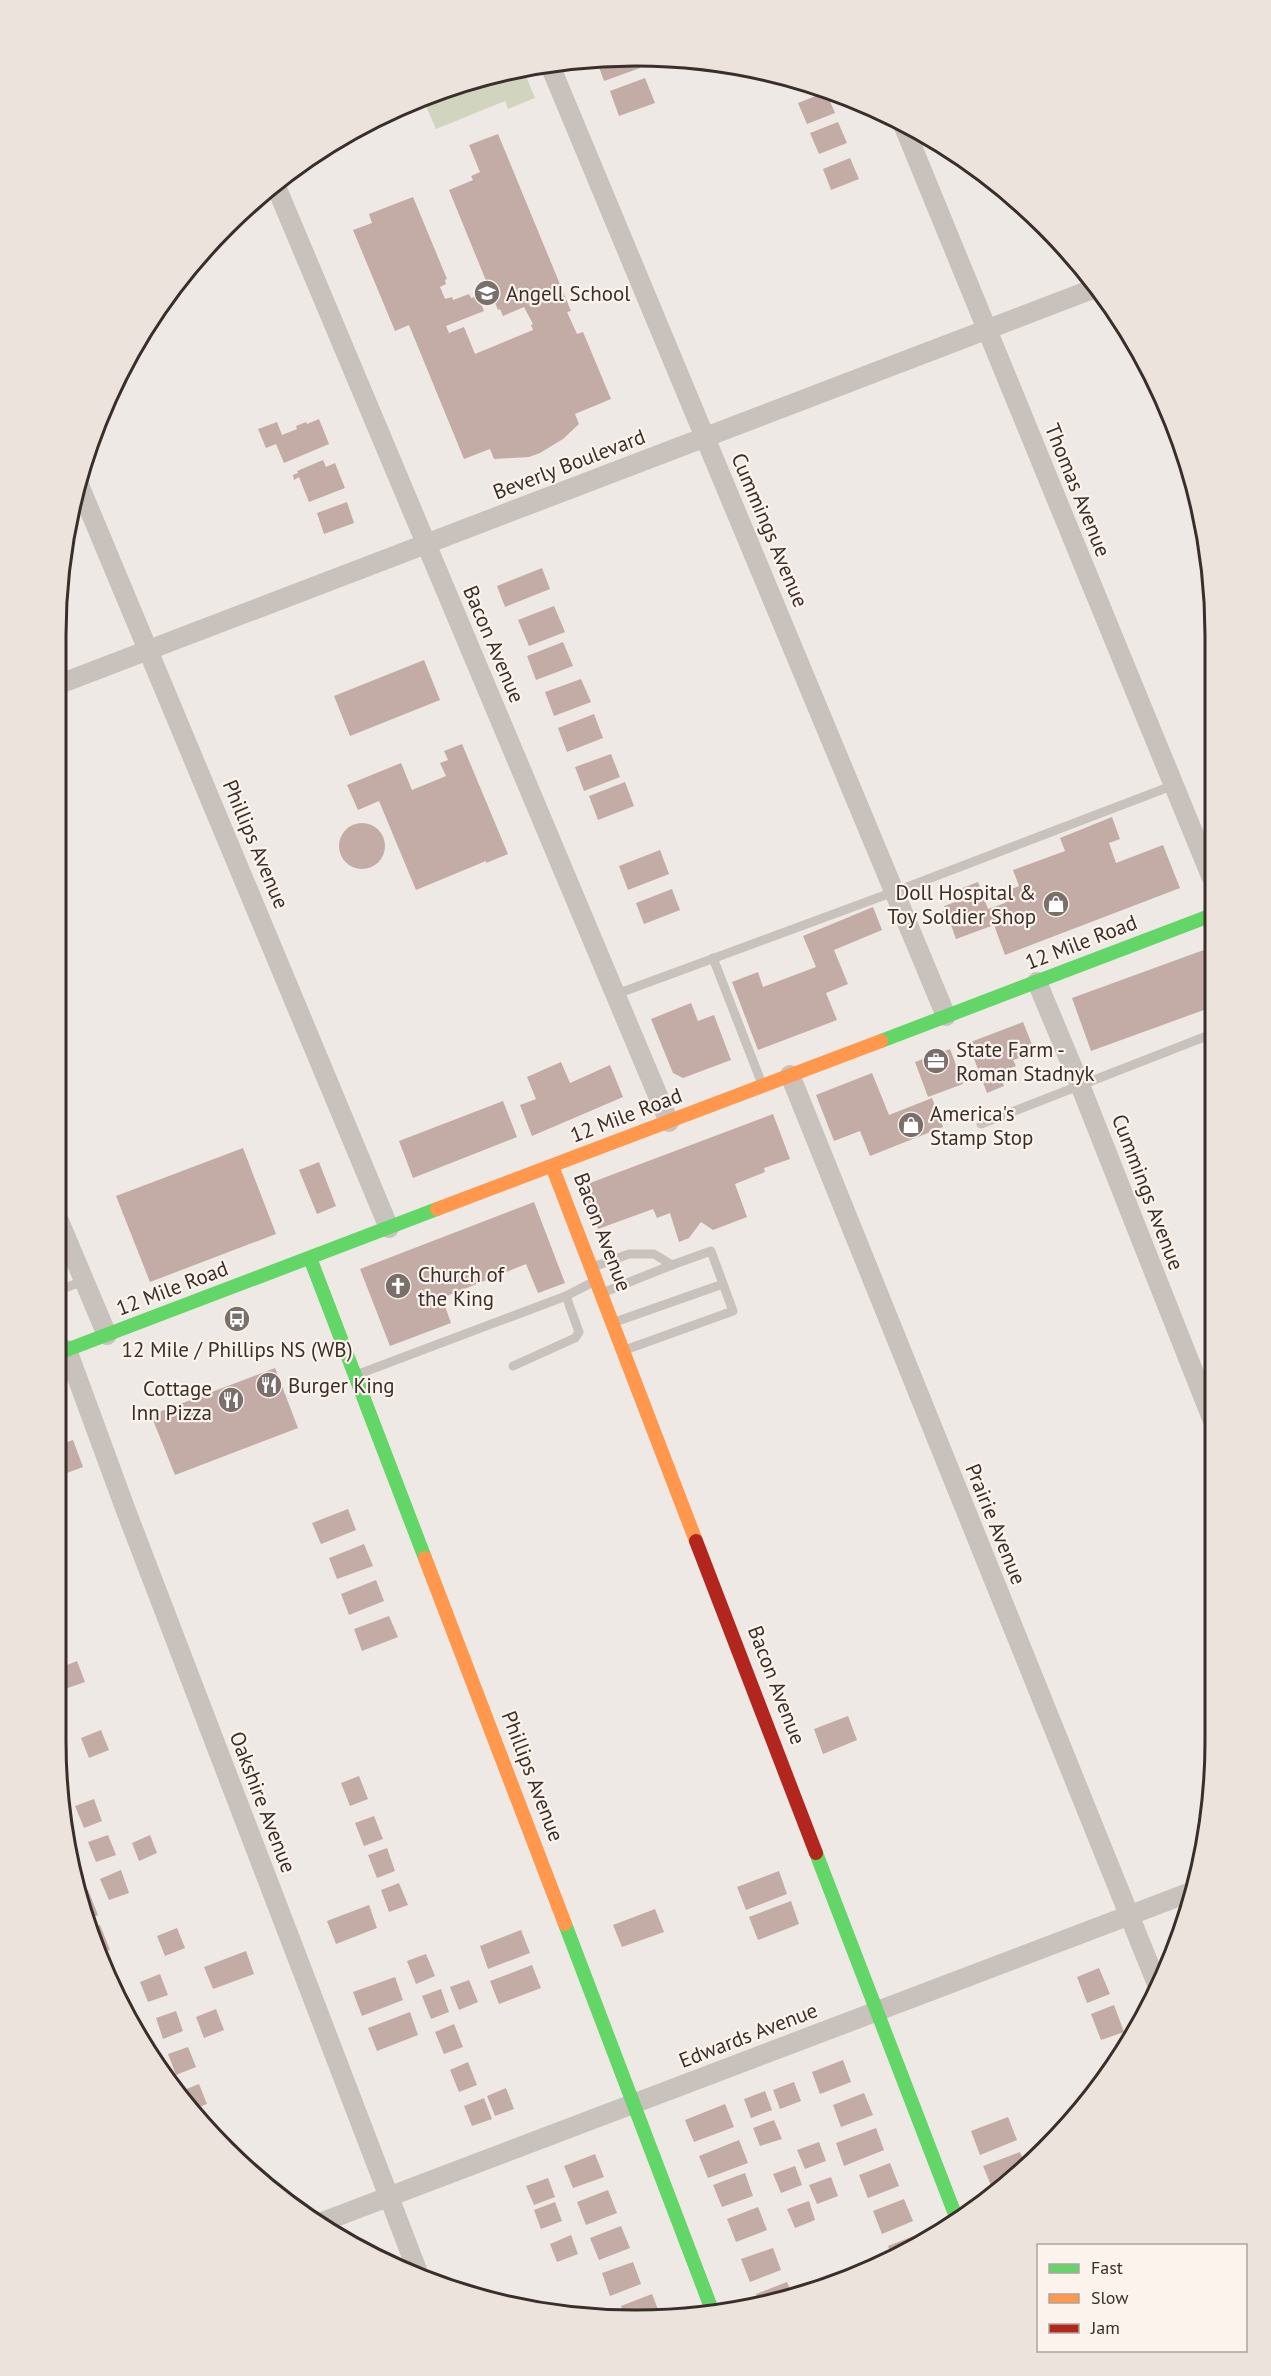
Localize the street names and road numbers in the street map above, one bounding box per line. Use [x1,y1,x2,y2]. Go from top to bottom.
street label: Thomas Avenue [1039,419,1117,561]
street label: Beverly Boulevard [489,423,649,505]
street label: Cummings Avenue [725,449,815,611]
street label: Bacon Avenue [457,581,531,707]
street label: Phillips Avenue [217,775,295,913]
street label: 12 Mile Road [1021,908,1141,976]
street label: 12 Mile Road [566,1081,686,1149]
street label: Cummings Avenue [1106,1110,1190,1274]
street label: Bacon Avenue [568,1169,638,1295]
street label: 12 Mile Road [112,1254,232,1322]
street label: Prairie Avenue [959,1460,1033,1588]
street label: Bacon Avenue [742,1622,812,1748]
street label: Phillips Avenue [496,1707,570,1845]
street label: Oakshire Avenue [224,1728,302,1876]
street label: Edwards Avenue [675,1996,821,2074]

